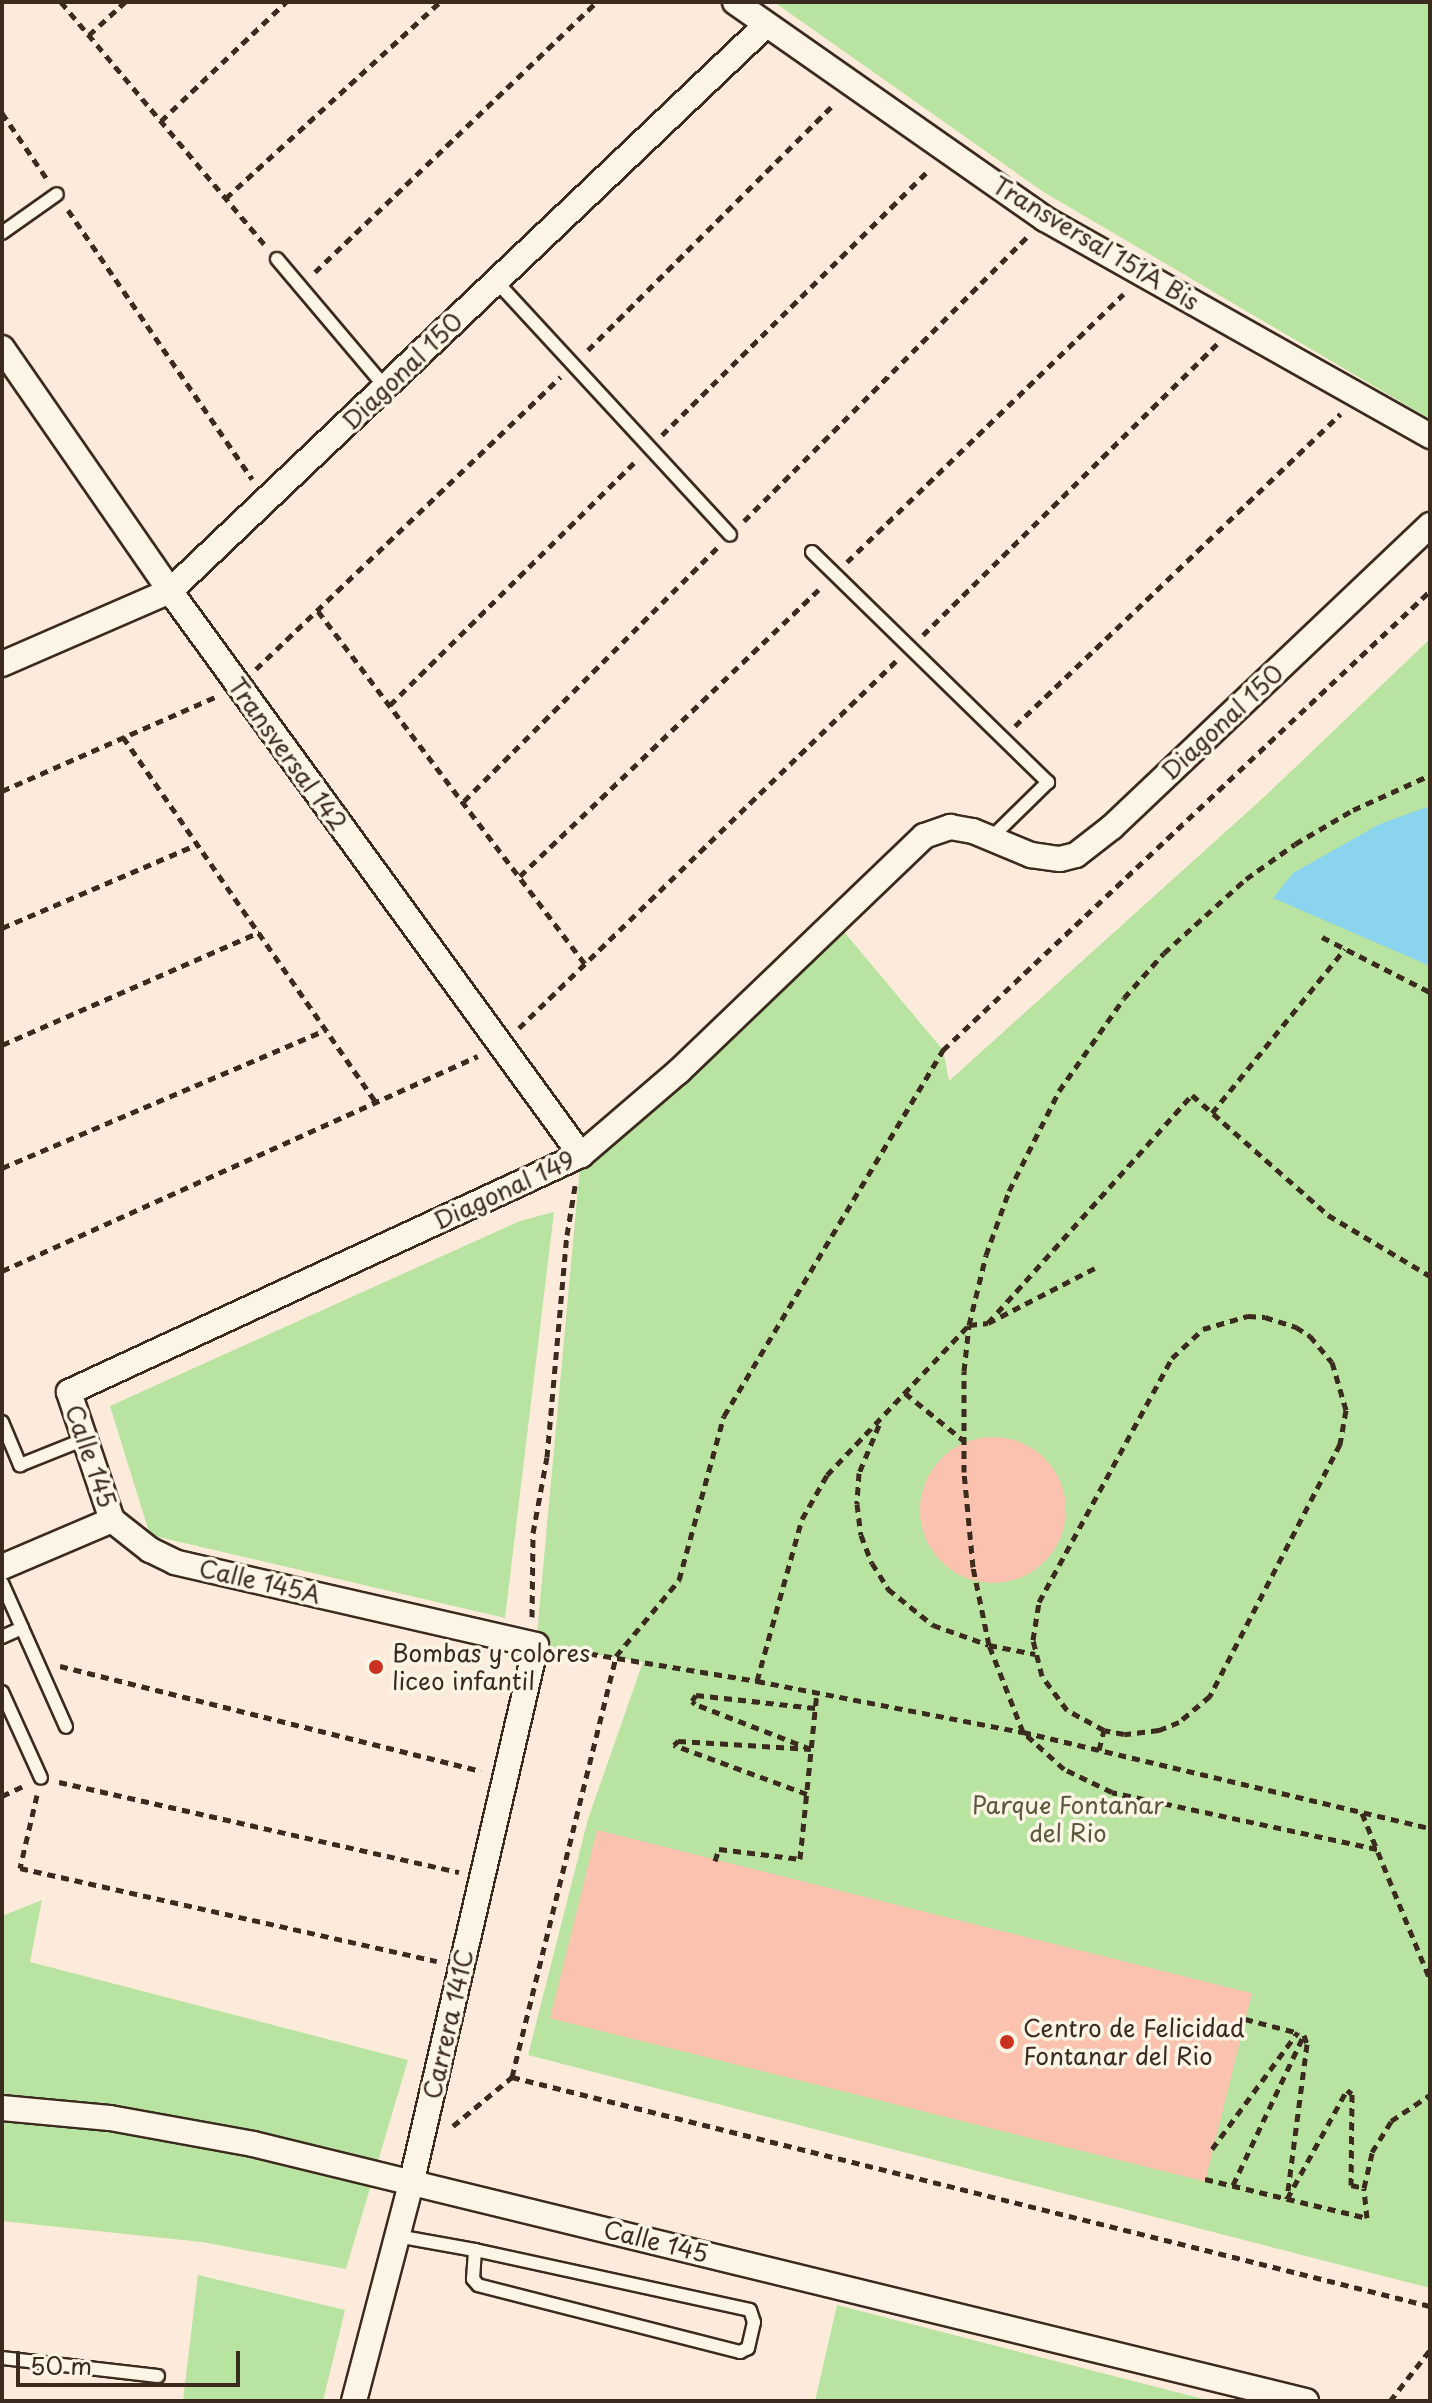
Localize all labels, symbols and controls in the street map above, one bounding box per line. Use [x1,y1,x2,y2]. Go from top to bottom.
street label: Transversal 151A Bis [988,170,1204,316]
street label: Diagonal 150 [336,307,468,435]
street label: Diagonal 150 [1155,658,1289,786]
street label: Transversal 142 [222,671,354,837]
street label: Diagonal 149 [429,1145,579,1235]
street label: Calle 145 [60,1400,122,1512]
street label: Calle 145A [196,1553,324,1609]
place label: Bombas y colores liceo infantil [392,1639,592,1695]
marker: Bombas y colores liceo infantil [367,1658,385,1676]
park label: Parque Fontanar del Rio [972,1791,1164,1847]
street label: Carrera 141C [417,1946,479,2102]
place label: Centro de Felicidad Fontanar del Rio [1023,2014,1245,2070]
marker: Centro de Felicidad Fontanar del Rio [998,2033,1016,2051]
street label: Calle 145 [600,2214,712,2268]
scale bar [20,2335,244,2385]
text: 50 m [30,2347,92,2383]

